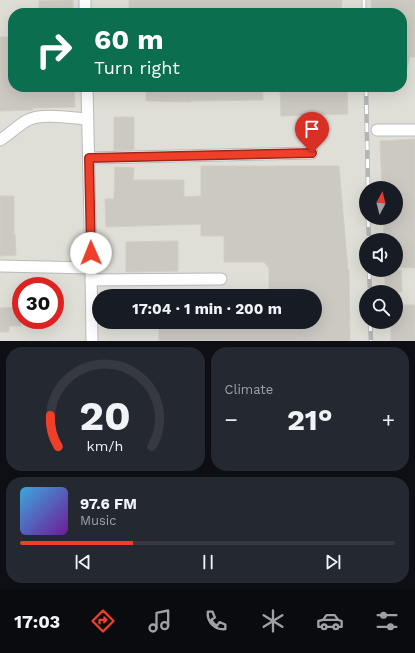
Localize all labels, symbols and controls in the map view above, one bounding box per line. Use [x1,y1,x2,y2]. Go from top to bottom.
text: 60 m [94,23,164,56]
icon: right [28,24,80,76]
text: Turn right [94,57,180,78]
pin [295,112,329,153]
icon: arrive [301,118,323,140]
north arrow [359,181,403,225]
map controls [359,181,403,329]
position arrow [70,232,112,274]
button: sound [359,233,403,277]
speed limit sign: 30 [12,277,64,329]
button: search [359,285,403,329]
text: 17:04 · 1 min · 200 m [132,300,282,318]
text: Climate [225,382,273,397]
text: 20 [79,391,131,440]
text: 21° [287,402,333,437]
text: − [225,407,238,432]
text: + [382,407,395,432]
text: km/h [87,438,124,454]
text: 97.6 FM [80,495,137,513]
text: Music [80,513,117,528]
icon: previous [72,551,94,573]
icon: pause [197,551,219,573]
icon: next [322,551,344,573]
icon: directions [89,607,117,635]
icon: music [146,607,174,635]
icon: phone [202,607,230,635]
icon: climate [259,607,287,635]
icon: car [316,607,344,635]
icon: filters [373,607,401,635]
text: 17:03 [14,611,60,632]

